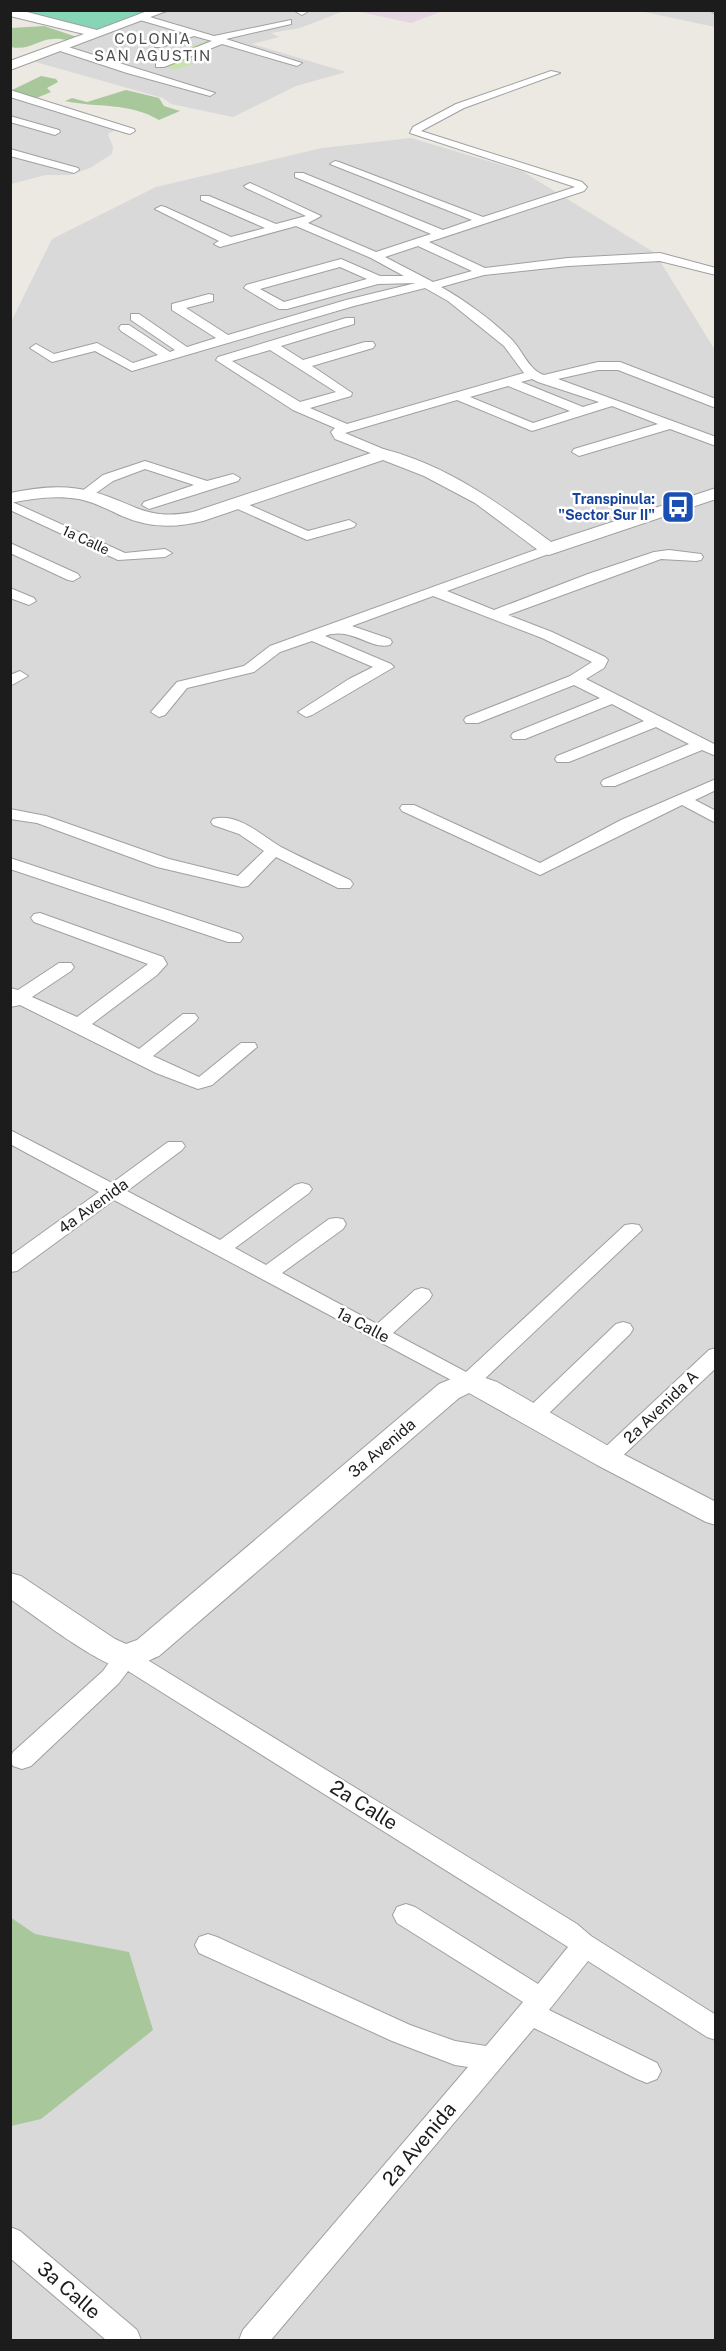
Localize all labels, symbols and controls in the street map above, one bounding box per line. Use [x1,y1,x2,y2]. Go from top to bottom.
district label: COLONIA SAN AGUSTIN [94,30,212,64]
bus stop icon: Transpinula: "Sector Sur II" [660,489,696,525]
place label: Transpinula: "Sector Sur II" [558,491,655,523]
street label: 1a Calle [60,522,112,558]
street label: 4a Avenida [54,1174,132,1238]
street label: 1a Calle [333,1303,393,1347]
street label: 2a Avenida A [620,1367,702,1447]
street label: 3a Avenida [345,1414,419,1482]
street label: 2a Calle [326,1775,402,1835]
street label: 2a Avenida [377,2097,461,2191]
street label: 3a Calle [33,2256,105,2324]

